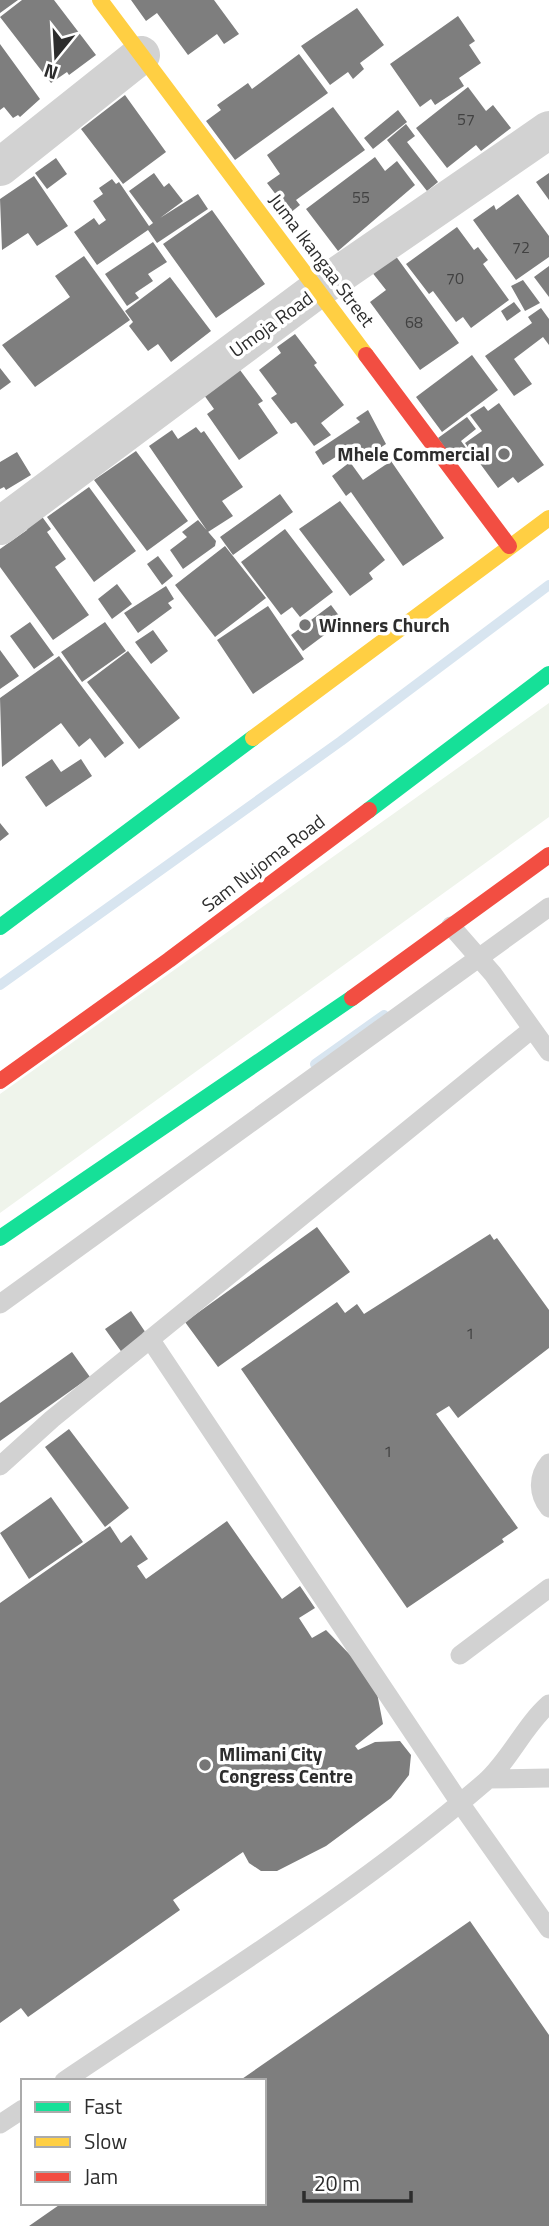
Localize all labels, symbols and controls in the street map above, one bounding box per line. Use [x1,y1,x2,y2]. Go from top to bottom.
north arrow [21,21,91,91]
text: N [40,57,61,88]
house number: 57 [457,107,475,131]
house number: 55 [352,185,370,209]
street label: Juma Ikangaa Street [262,187,382,333]
house number: 72 [512,235,530,259]
house number: 70 [446,266,464,290]
street label: Umoja Road [223,283,319,364]
house number: 68 [405,310,423,334]
place label: Mhele Commercial [337,439,490,468]
marker: Mhele Commercial [496,446,512,462]
place label: Winners Church [319,610,450,639]
marker: Winners Church [297,617,313,633]
street label: Sam Nujoma Road [195,807,330,919]
house number: 1 [466,1321,474,1345]
house number: 1 [384,1439,392,1463]
place label: Mlimani City Congress Centre [219,1739,353,1790]
marker: Mlimani City Congress Centre [197,1757,213,1773]
legend [21,2079,266,2205]
text: Fast [84,2090,123,2122]
text: Slow [84,2125,127,2157]
text: Jam [84,2160,118,2192]
scale bar [304,2160,411,2204]
text: 20 m [314,2167,360,2199]

